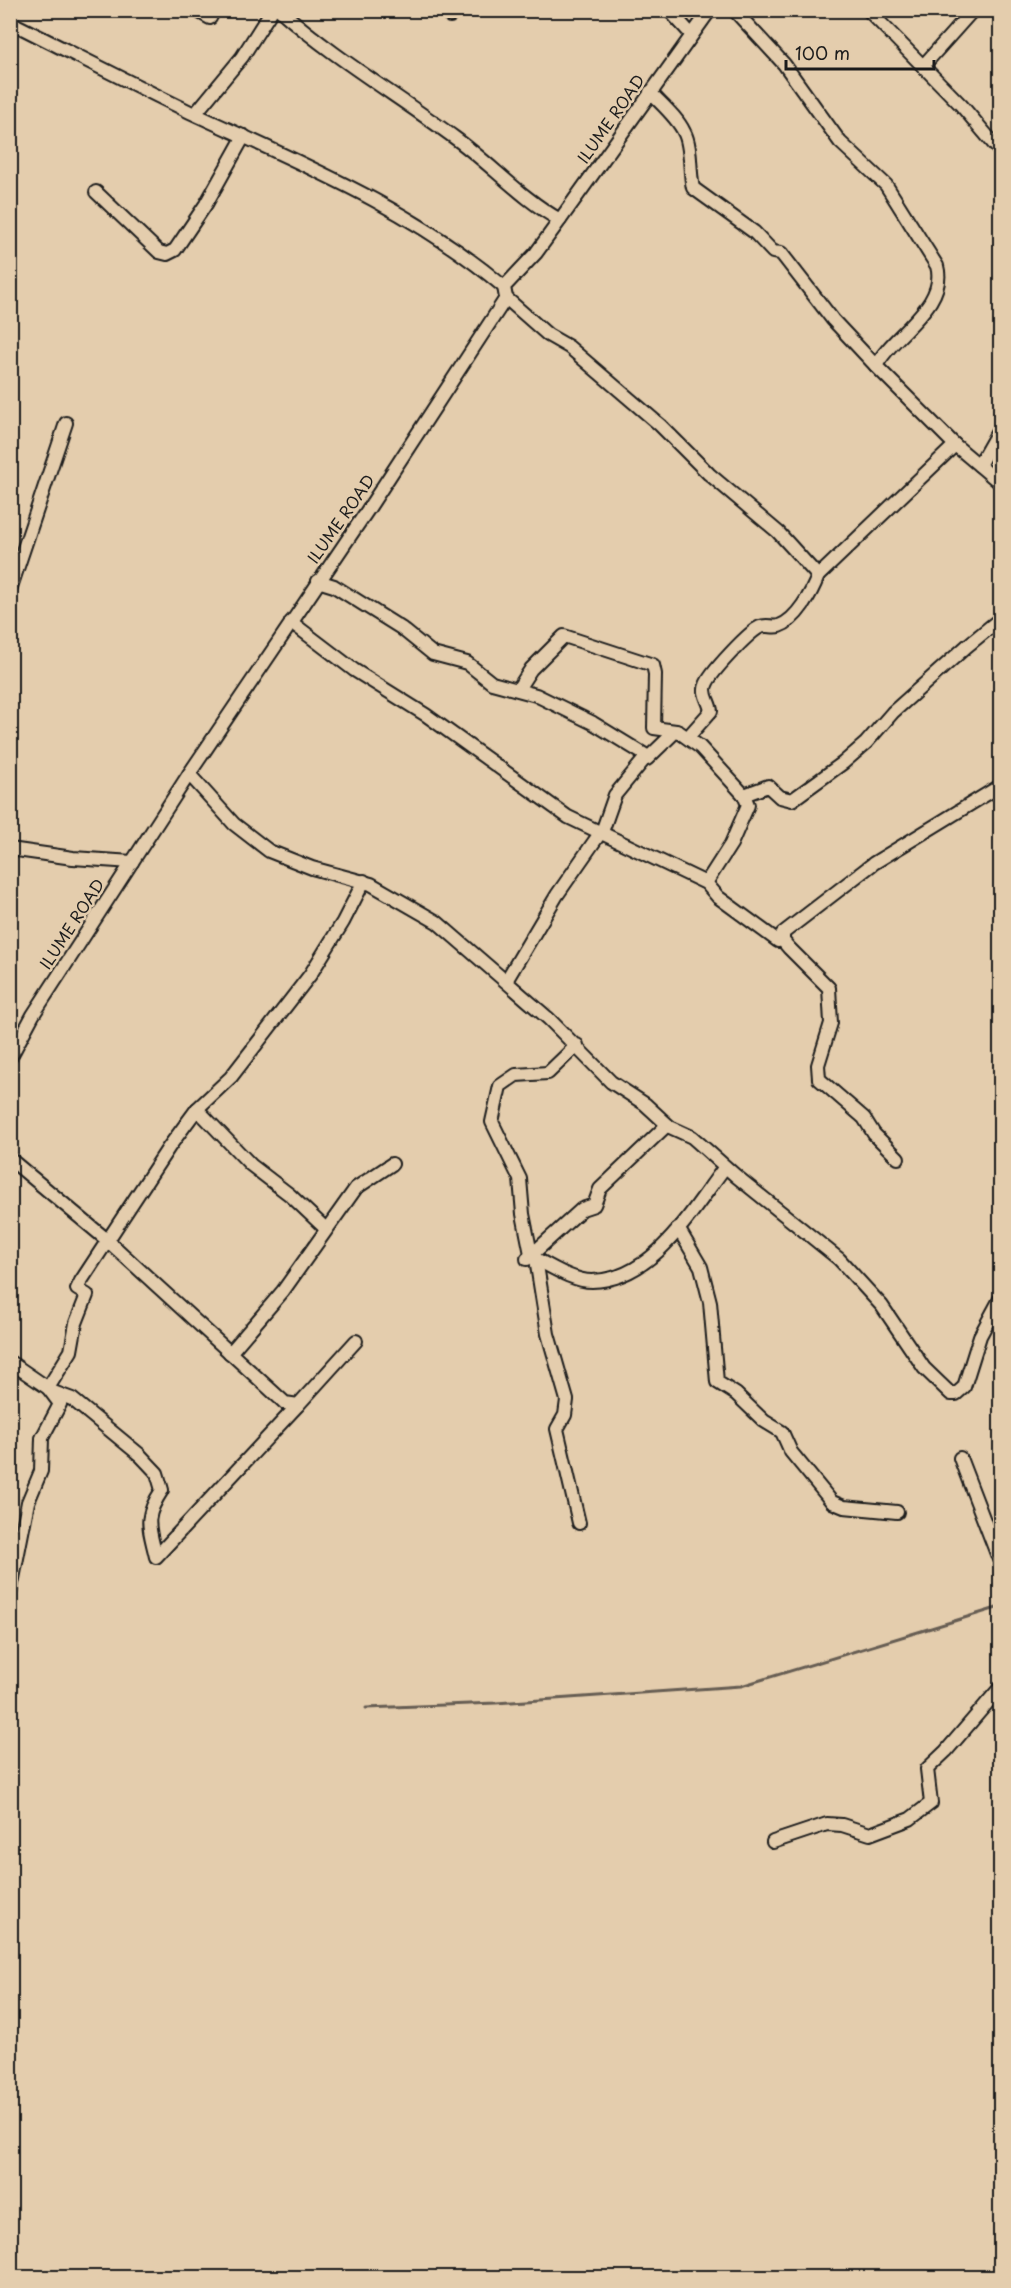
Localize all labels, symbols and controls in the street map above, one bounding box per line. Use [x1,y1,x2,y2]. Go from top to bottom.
scale bar [786,33,934,71]
text: 100 m [795,39,850,66]
street label: ILUME ROAD [571,69,650,168]
street label: ILUME ROAD [301,469,380,568]
street label: ILUME ROAD [33,873,110,974]

